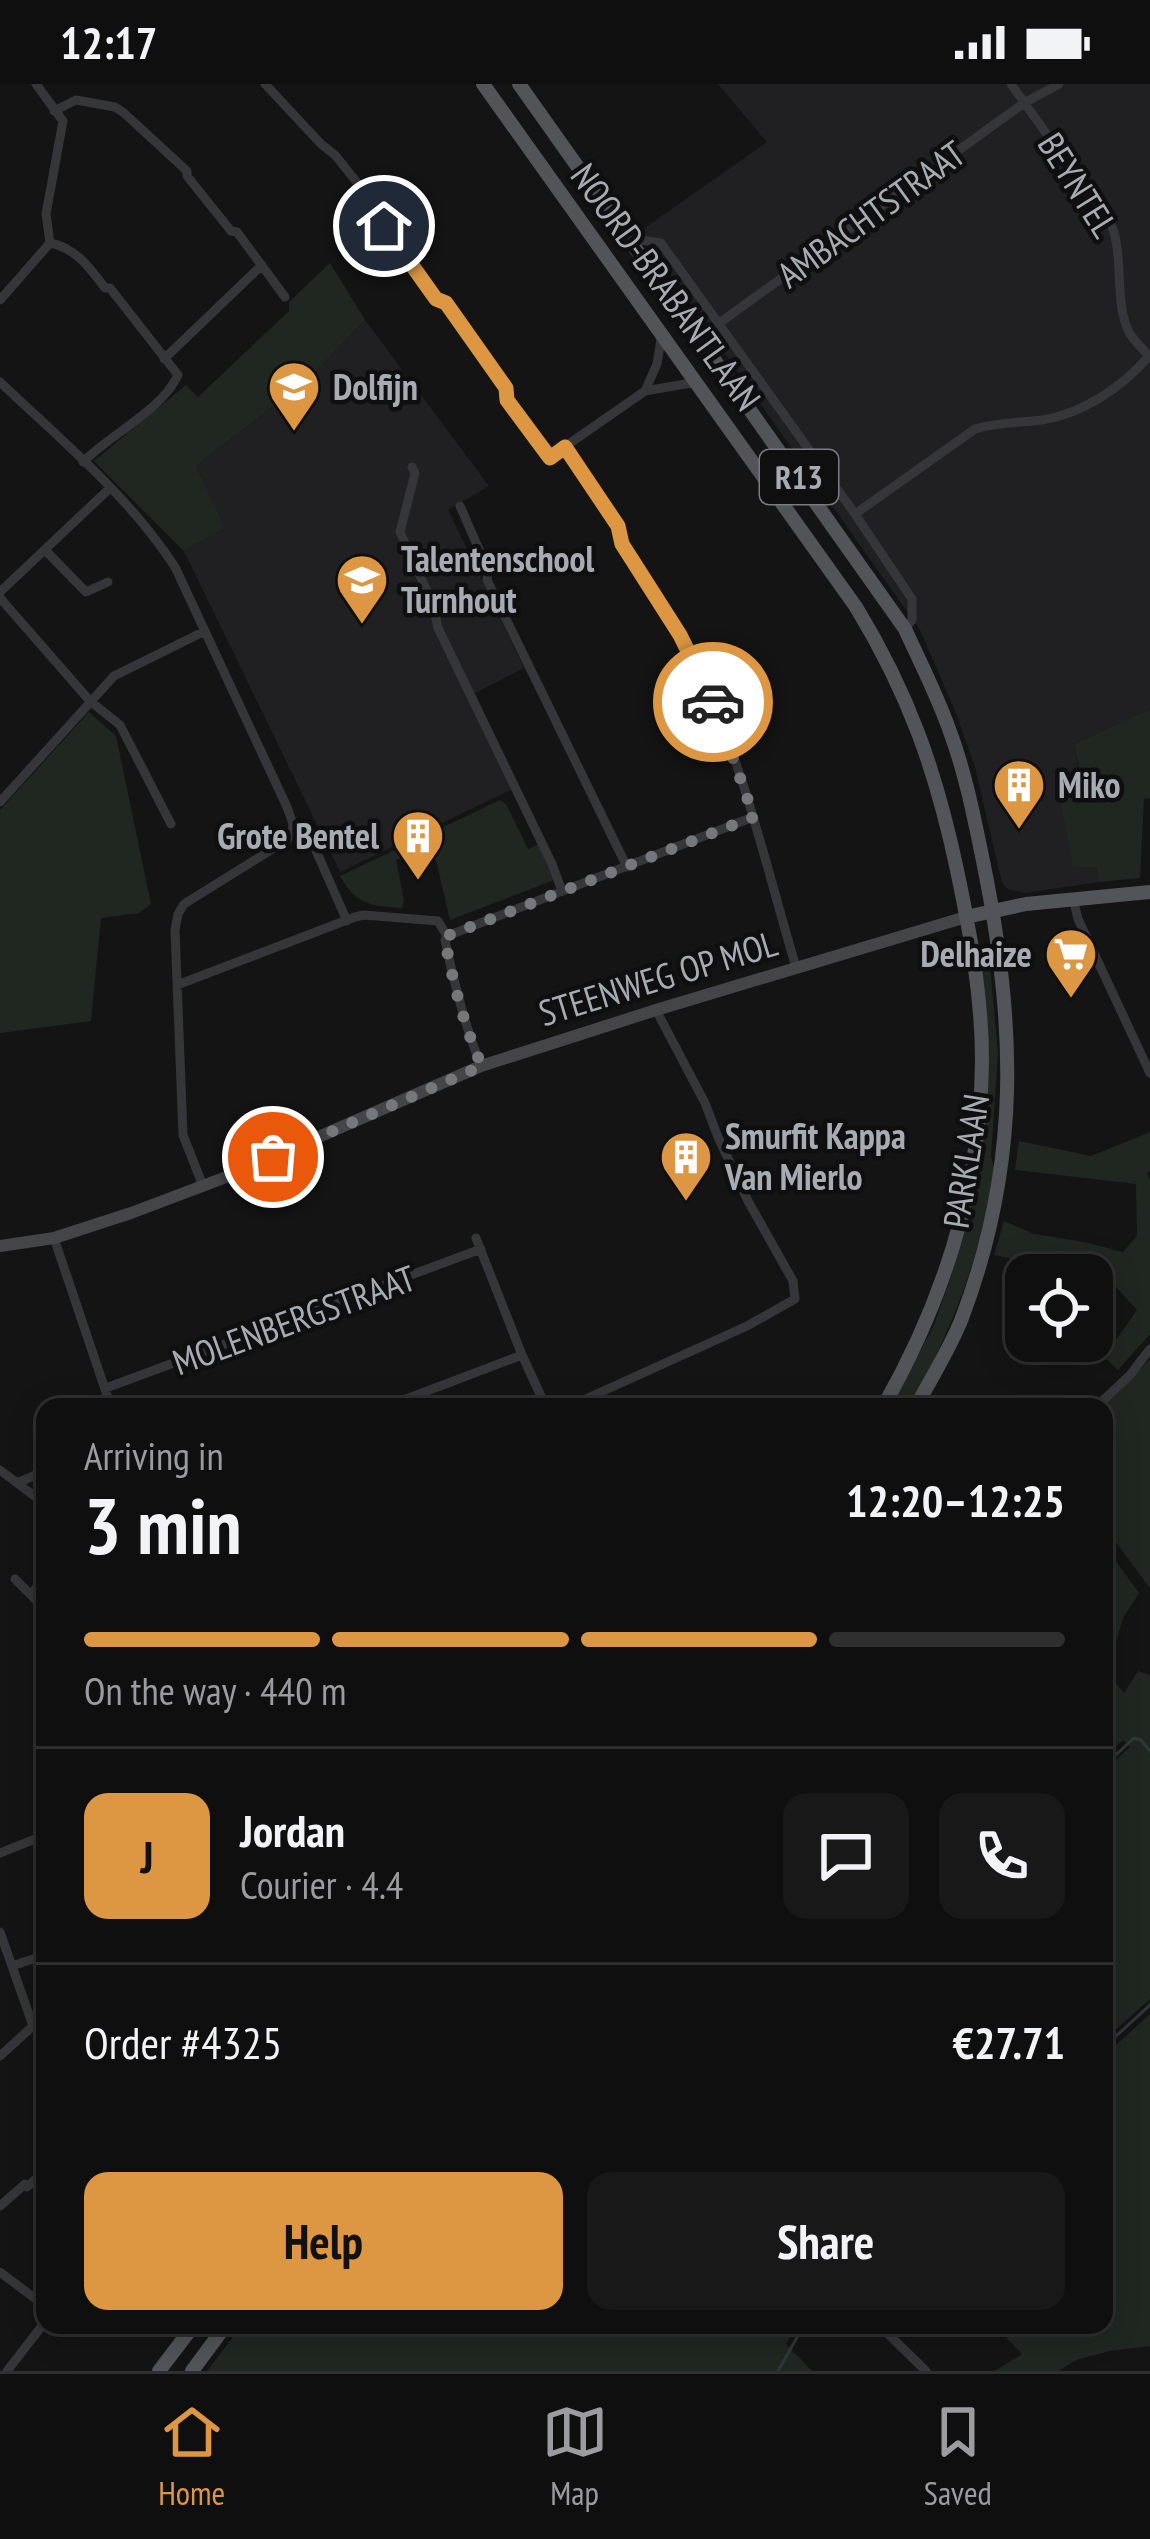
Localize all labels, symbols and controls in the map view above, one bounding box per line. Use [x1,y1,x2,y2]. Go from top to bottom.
text: 12:17 [60,13,157,71]
street label: BEYNTEL [1028,124,1129,246]
street label: AMBACHTSTRAAT [767,130,974,298]
street label: NOORD-BRABANTLAAN [561,154,772,419]
pin [333,175,435,277]
icon: home [351,193,417,259]
school or university icon: Dolfijn [266,359,322,433]
place label: Dolfijn [333,363,418,410]
road number: R13 [760,450,838,504]
place label: Talentenschool Turnhout [401,535,595,623]
school or university icon: Talentenschool Turnhout [334,552,390,626]
courier [653,642,773,762]
icon: car [680,669,746,735]
building icon: Miko [991,757,1047,831]
place label: Miko [1058,761,1121,808]
building icon: Grote Bentel [390,808,446,882]
place label: Grote Bentel [217,812,379,859]
street label: STEENWEG OP MOL [533,919,783,1036]
supermarket icon: Delhaize [1043,926,1099,1000]
place label: Delhaize [921,930,1032,977]
street label: PARKLAAN [932,1091,999,1231]
pin [222,1106,324,1208]
place label: Smurfit Kappa Van Mierlo [724,1112,906,1200]
icon: bag [240,1124,306,1190]
building icon: Smurfit Kappa Van Mierlo [658,1129,714,1203]
street label: MOLENBERGSTRAAT [166,1254,422,1385]
map controls [1005,1254,1113,1362]
button: locate [1005,1254,1113,1362]
text: Arriving in [84,1430,224,1481]
text: 12:20–12:25 [846,1471,1065,1529]
text: 3 min [84,1475,242,1576]
text: On the way · 440 m [84,1665,346,1716]
button: chat [783,1793,909,1919]
button: phone [939,1793,1065,1919]
text: Jordan [240,1801,345,1859]
text: J [140,1827,154,1885]
text: Courier · 4.4 [240,1859,403,1910]
text: Order #4325 [84,2013,282,2071]
text: €27.71 [952,2013,1065,2071]
button: Help [84,2172,563,2310]
button: Share [587,2172,1065,2310]
tab: Home [158,2399,225,2514]
tab: Map [542,2399,608,2514]
tab: Saved [924,2399,992,2514]

